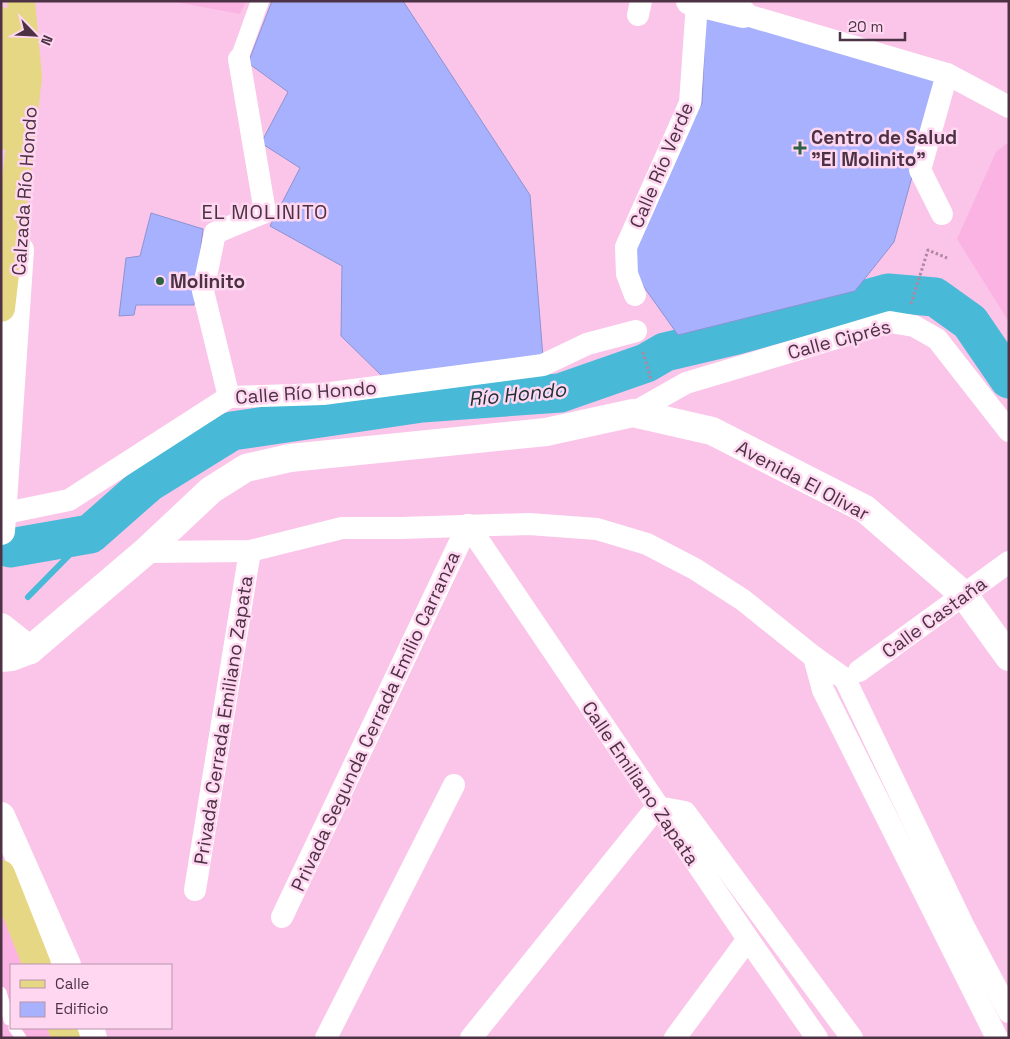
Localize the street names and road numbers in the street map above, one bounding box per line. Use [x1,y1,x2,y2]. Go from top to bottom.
street label: Calle Río Verde [624,99,699,232]
street label: Calzada Río Hondo [6,106,43,276]
street label: Calle Ciprés [785,314,893,365]
street label: Calle Río Hondo [234,375,378,410]
street label: Avenida El Olivar [732,435,874,526]
street label: Privada Segunda Cerrada Emilio Carranza [285,547,466,895]
street label: Calle Castaña [877,571,992,664]
street label: Privada Cerrada Emiliano Zapata [188,574,259,866]
street label: Calle Emiliano Zapata [576,696,705,870]

